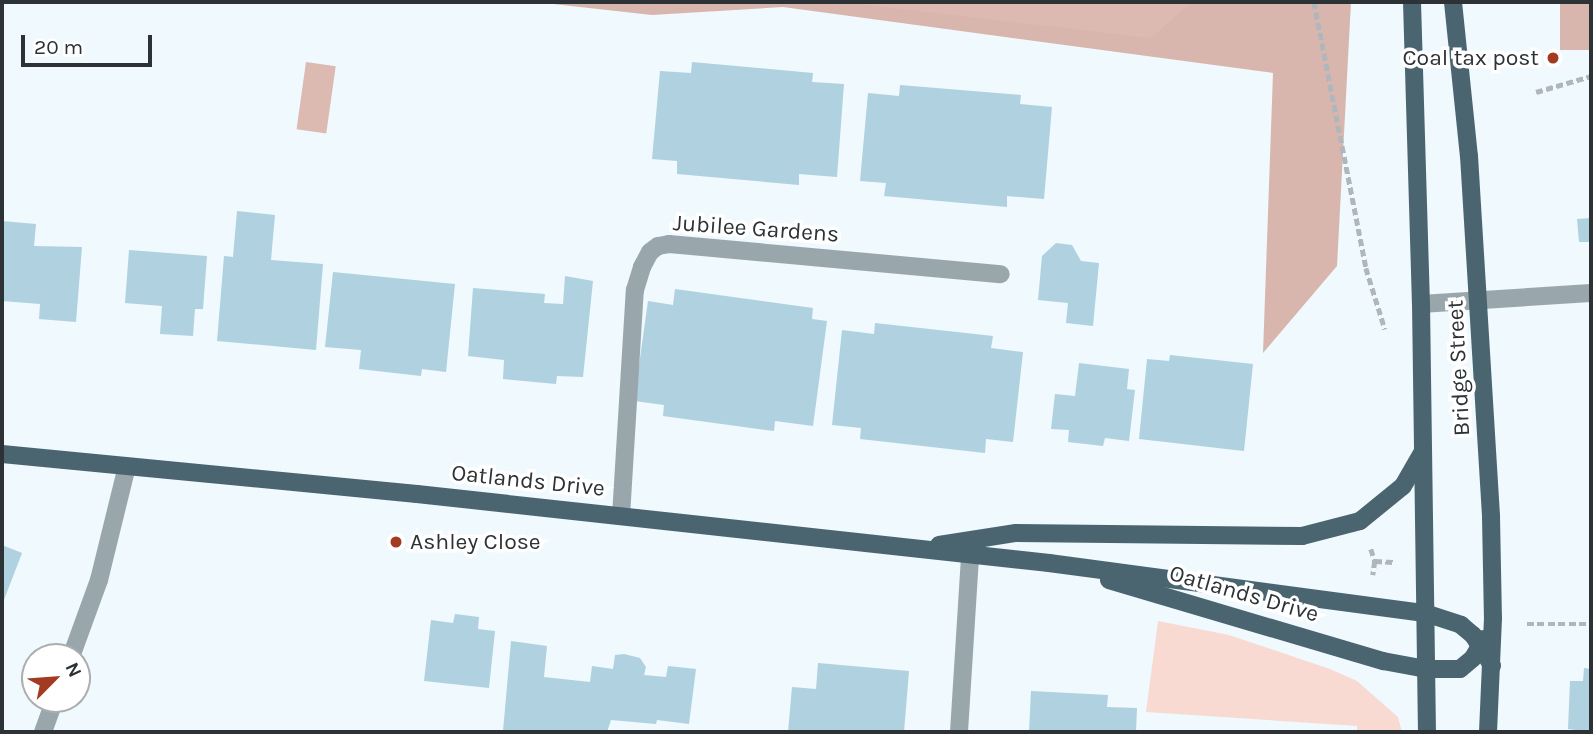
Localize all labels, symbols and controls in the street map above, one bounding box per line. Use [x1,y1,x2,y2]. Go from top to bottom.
scale bar [24,21,156,65]
text: 20 m [34,35,83,59]
place label: Coal tax post [1402,44,1539,72]
marker: Coal tax post [1545,50,1561,66]
street label: Jubilee Gardens [672,209,840,249]
street label: Bridge Street [1442,299,1476,437]
street label: Oatlands Drive [450,459,606,503]
place label: Ashley Close [410,528,541,556]
marker: Ashley Close [388,534,404,550]
street label: Oatlands Drive [1166,560,1322,628]
north arrow [21,643,91,713]
text: N [60,659,86,681]

